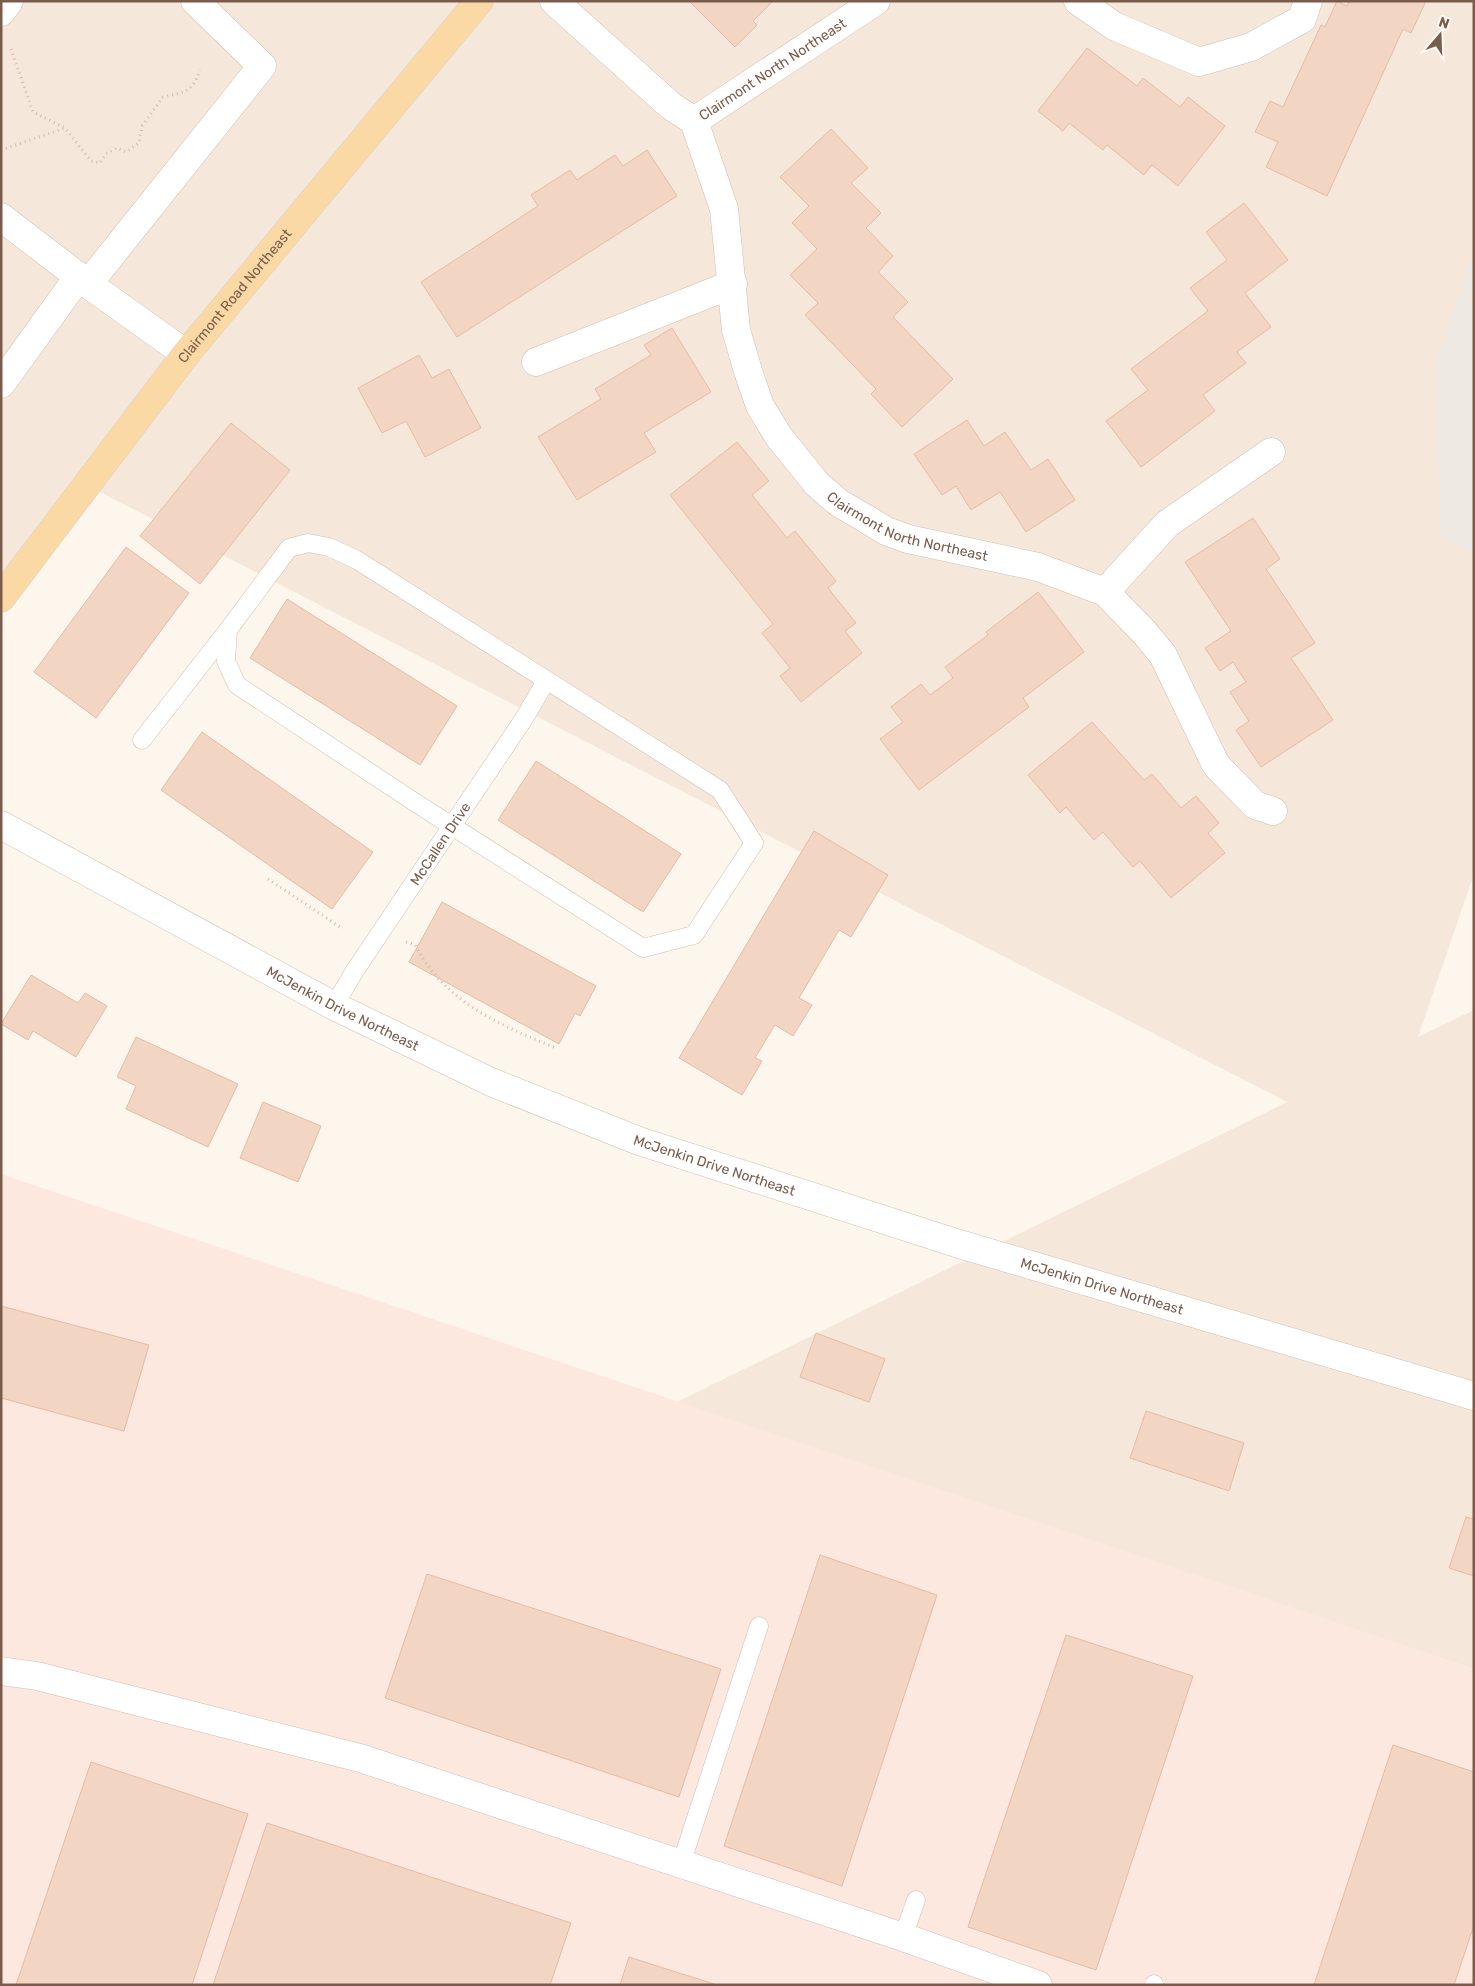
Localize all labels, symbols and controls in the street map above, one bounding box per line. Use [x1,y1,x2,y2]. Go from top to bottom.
north arrow [1415,10,1465,60]
street label: Clairmont North Northeast [696,14,850,124]
text: N [1437,14,1452,33]
street label: Clairmont Road Northeast [174,225,295,366]
street label: Clairmont North Northeast [823,488,990,565]
street label: McCallen Drive [406,799,474,888]
street label: McJenkin Drive Northeast [264,962,422,1055]
street label: McJenkin Drive Northeast [631,1131,798,1199]
street label: McJenkin Drive Northeast [1018,1254,1186,1318]

